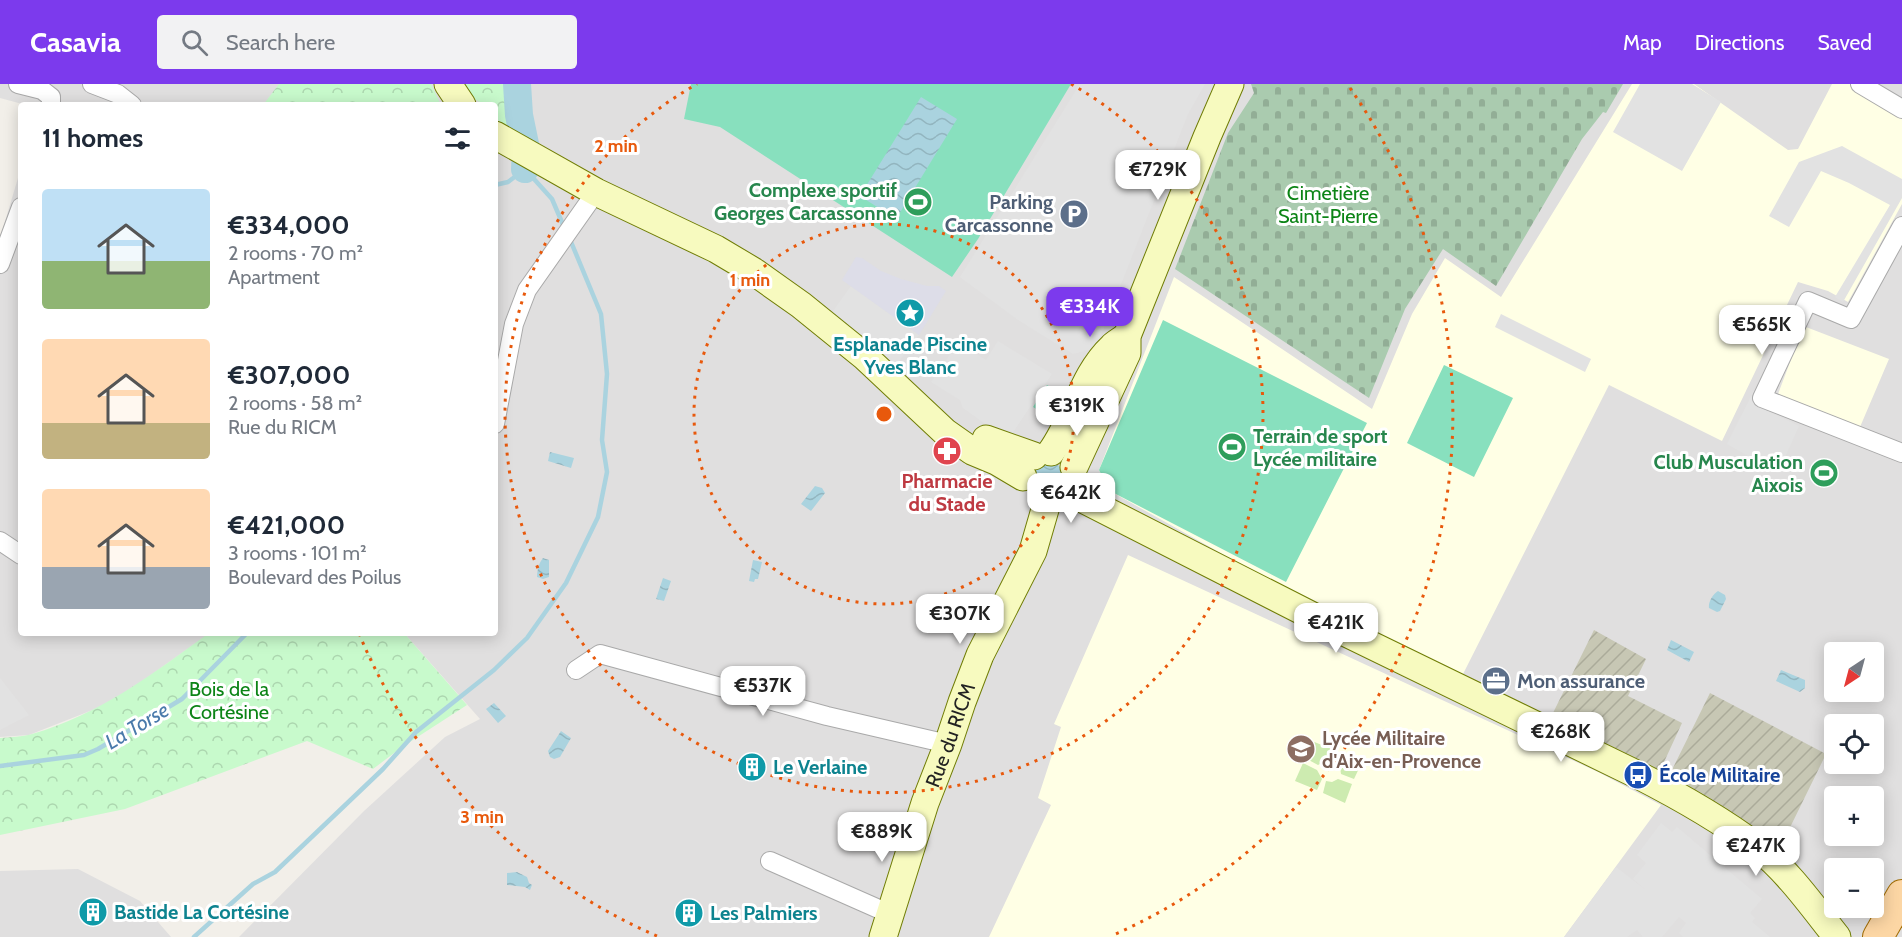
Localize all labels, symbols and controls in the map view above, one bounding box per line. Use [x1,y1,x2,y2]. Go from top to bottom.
search box [157,15,577,69]
text: Casavia [30,25,121,59]
icon: search [178,26,211,59]
text: Search here [226,29,335,56]
text: Map [1623,30,1662,55]
text: Directions [1695,30,1784,55]
text: Saved [1817,30,1872,55]
text: 11 homes [42,122,143,154]
icon: filters [441,122,474,155]
text: 2 min [594,135,638,157]
pin: €729K [1116,150,1200,201]
text: €729K [1129,157,1187,181]
place label: Complexe sportif Georges Carcassonne [714,178,897,225]
park label: Cimetière Saint-Pierre [1278,181,1378,228]
sports icon: Complexe sportif Georges Carcassonne [902,186,934,218]
place label: Parking Carcassonne [945,190,1053,237]
parking icon: Parking Carcassonne [1058,198,1090,230]
text: €334,000 [228,209,350,241]
icon: home [90,213,162,285]
text: 2 rooms · 70 m² [228,241,363,265]
text: Apartment [228,265,320,289]
text: 1 min [730,269,770,291]
pin: €334K [1048,287,1132,338]
text: €334K [1060,294,1120,318]
place icon: Esplanade Piscine Yves Blanc [894,297,926,329]
pin: €565K [1720,305,1804,356]
text: €565K [1733,312,1791,336]
place label: Esplanade Piscine Yves Blanc [833,332,987,379]
text: €307,000 [228,359,350,391]
icon: home [90,363,162,435]
pin: €319K [1035,386,1119,437]
text: 2 rooms · 58 m² [228,391,362,415]
text: €319K [1050,393,1104,417]
centre of rings [874,404,894,424]
text: Rue du RICM [228,415,337,439]
place label: Terrain de sport Lycée militaire [1253,424,1387,471]
sports icon: Terrain de sport Lycée militaire [1216,431,1248,463]
pharmacy icon: Pharmacie du Stade [931,435,963,467]
place label: Club Musculation Aixois [1653,450,1803,497]
sports icon: Club Musculation Aixois [1808,457,1840,489]
place label: Pharmacie du Stade [902,469,992,516]
pin: €642K [1029,473,1113,524]
text: €642K [1041,480,1101,504]
text: €421,000 [228,509,345,541]
icon: home [90,513,162,585]
text: 3 rooms · 101 m² [228,541,367,565]
text: Boulevard des Poilus [228,565,401,589]
pin: €307K [918,594,1002,645]
text: €307K [930,601,990,625]
pin: €421K [1294,603,1378,654]
text: €421K [1308,610,1364,634]
north arrow [1824,642,1884,702]
map controls [1824,642,1884,918]
office icon: Mon assurance [1480,665,1512,697]
pin: €537K [721,666,805,717]
place label: Mon assurance [1517,669,1645,693]
text: €537K [734,673,792,697]
park label: Bois de la Cortésine [189,677,269,724]
street label: Rue du RICM [920,680,980,790]
water label: La Torse [100,697,173,754]
pin: €268K [1519,712,1603,763]
button: locate [1824,714,1884,774]
text: €268K [1531,719,1591,743]
place label: Lycée Militaire d'Aix-en-Provence [1322,726,1481,773]
school or university icon: Lycée Militaire d'Aix-en-Provence [1285,733,1317,765]
building icon: Le Verlaine [736,751,768,783]
place label: Le Verlaine [773,755,867,779]
bus stop icon: École Militaire [1622,759,1654,791]
place label: École Militaire [1659,763,1780,787]
button: + [1824,786,1884,846]
text: 3 min [460,806,504,828]
pin: €889K [840,812,924,863]
text: €889K [852,819,912,843]
pin: €247K [1714,826,1798,877]
text: €247K [1727,833,1785,857]
button: − [1824,858,1884,918]
building icon: Bastide La Cortésine [77,896,109,928]
building icon: Les Palmiers [673,897,705,929]
place label: Bastide La Cortésine [114,900,289,924]
place label: Les Palmiers [710,901,818,925]

